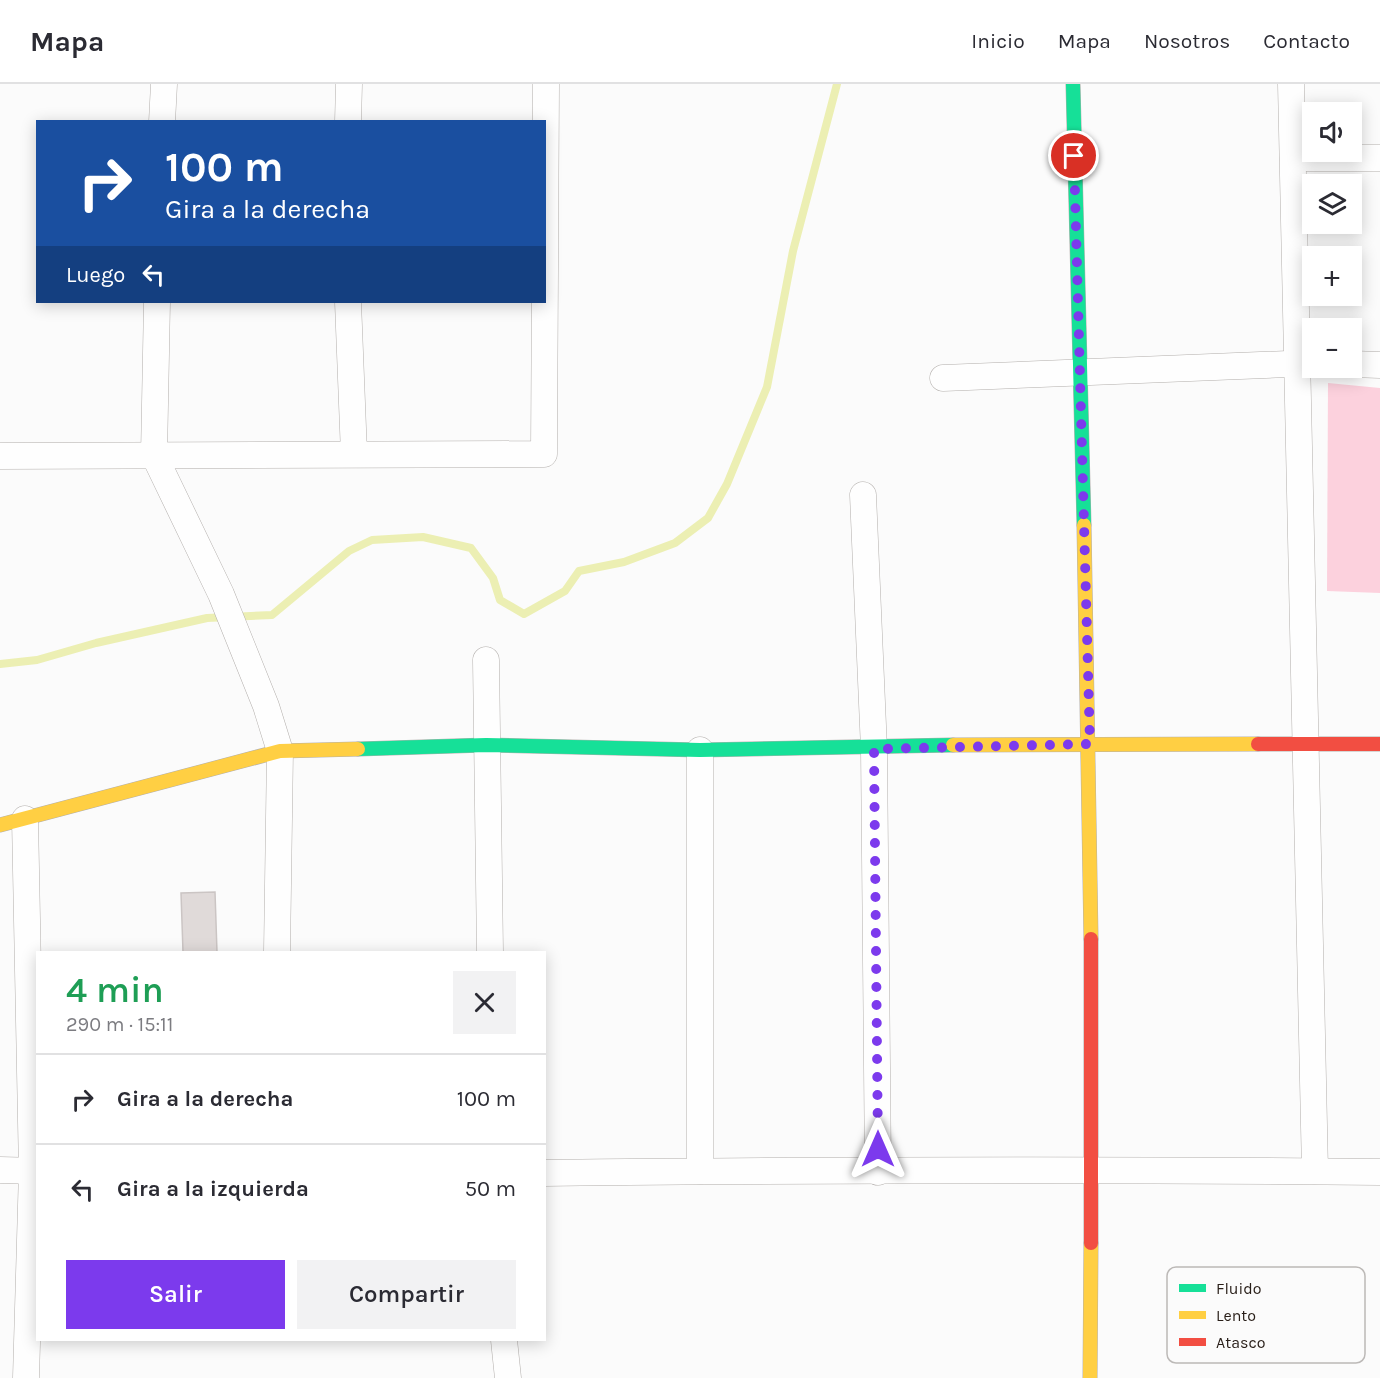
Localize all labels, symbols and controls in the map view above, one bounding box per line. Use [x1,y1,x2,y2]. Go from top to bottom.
text: Mapa [30,25,104,58]
text: Inicio [971,29,1025,53]
text: Mapa [1058,29,1111,53]
text: Nosotros [1144,29,1230,53]
text: Contacto [1263,29,1350,53]
map controls [1302,102,1362,378]
button: sound [1302,102,1362,162]
pin [1048,130,1099,181]
icon: arrive [1057,139,1090,172]
text: 100 m [165,142,284,192]
icon: right [66,144,144,222]
button: layers [1302,174,1362,234]
text: Gira a la derecha [165,193,370,225]
button: + [1302,246,1362,306]
icon: left [137,258,170,291]
text: Luego [66,262,125,288]
button: − [1302,318,1362,378]
text: 4 min [66,969,164,1011]
button: close [453,971,516,1034]
text: 290 m · 15:11 [66,1013,173,1036]
icon: right [66,1083,99,1116]
text: Gira a la derecha [117,1086,293,1112]
text: 100 m [457,1086,516,1112]
position arrow [846,1117,910,1181]
icon: left [66,1173,99,1206]
text: Gira a la izquierda [117,1176,309,1202]
text: 50 m [465,1176,516,1202]
button: Salir [66,1260,285,1329]
button: Compartir [297,1260,516,1329]
legend [1167,1267,1365,1363]
text: Fluido [1216,1279,1262,1298]
text: Lento [1216,1306,1256,1325]
text: Atasco [1216,1333,1265,1352]

